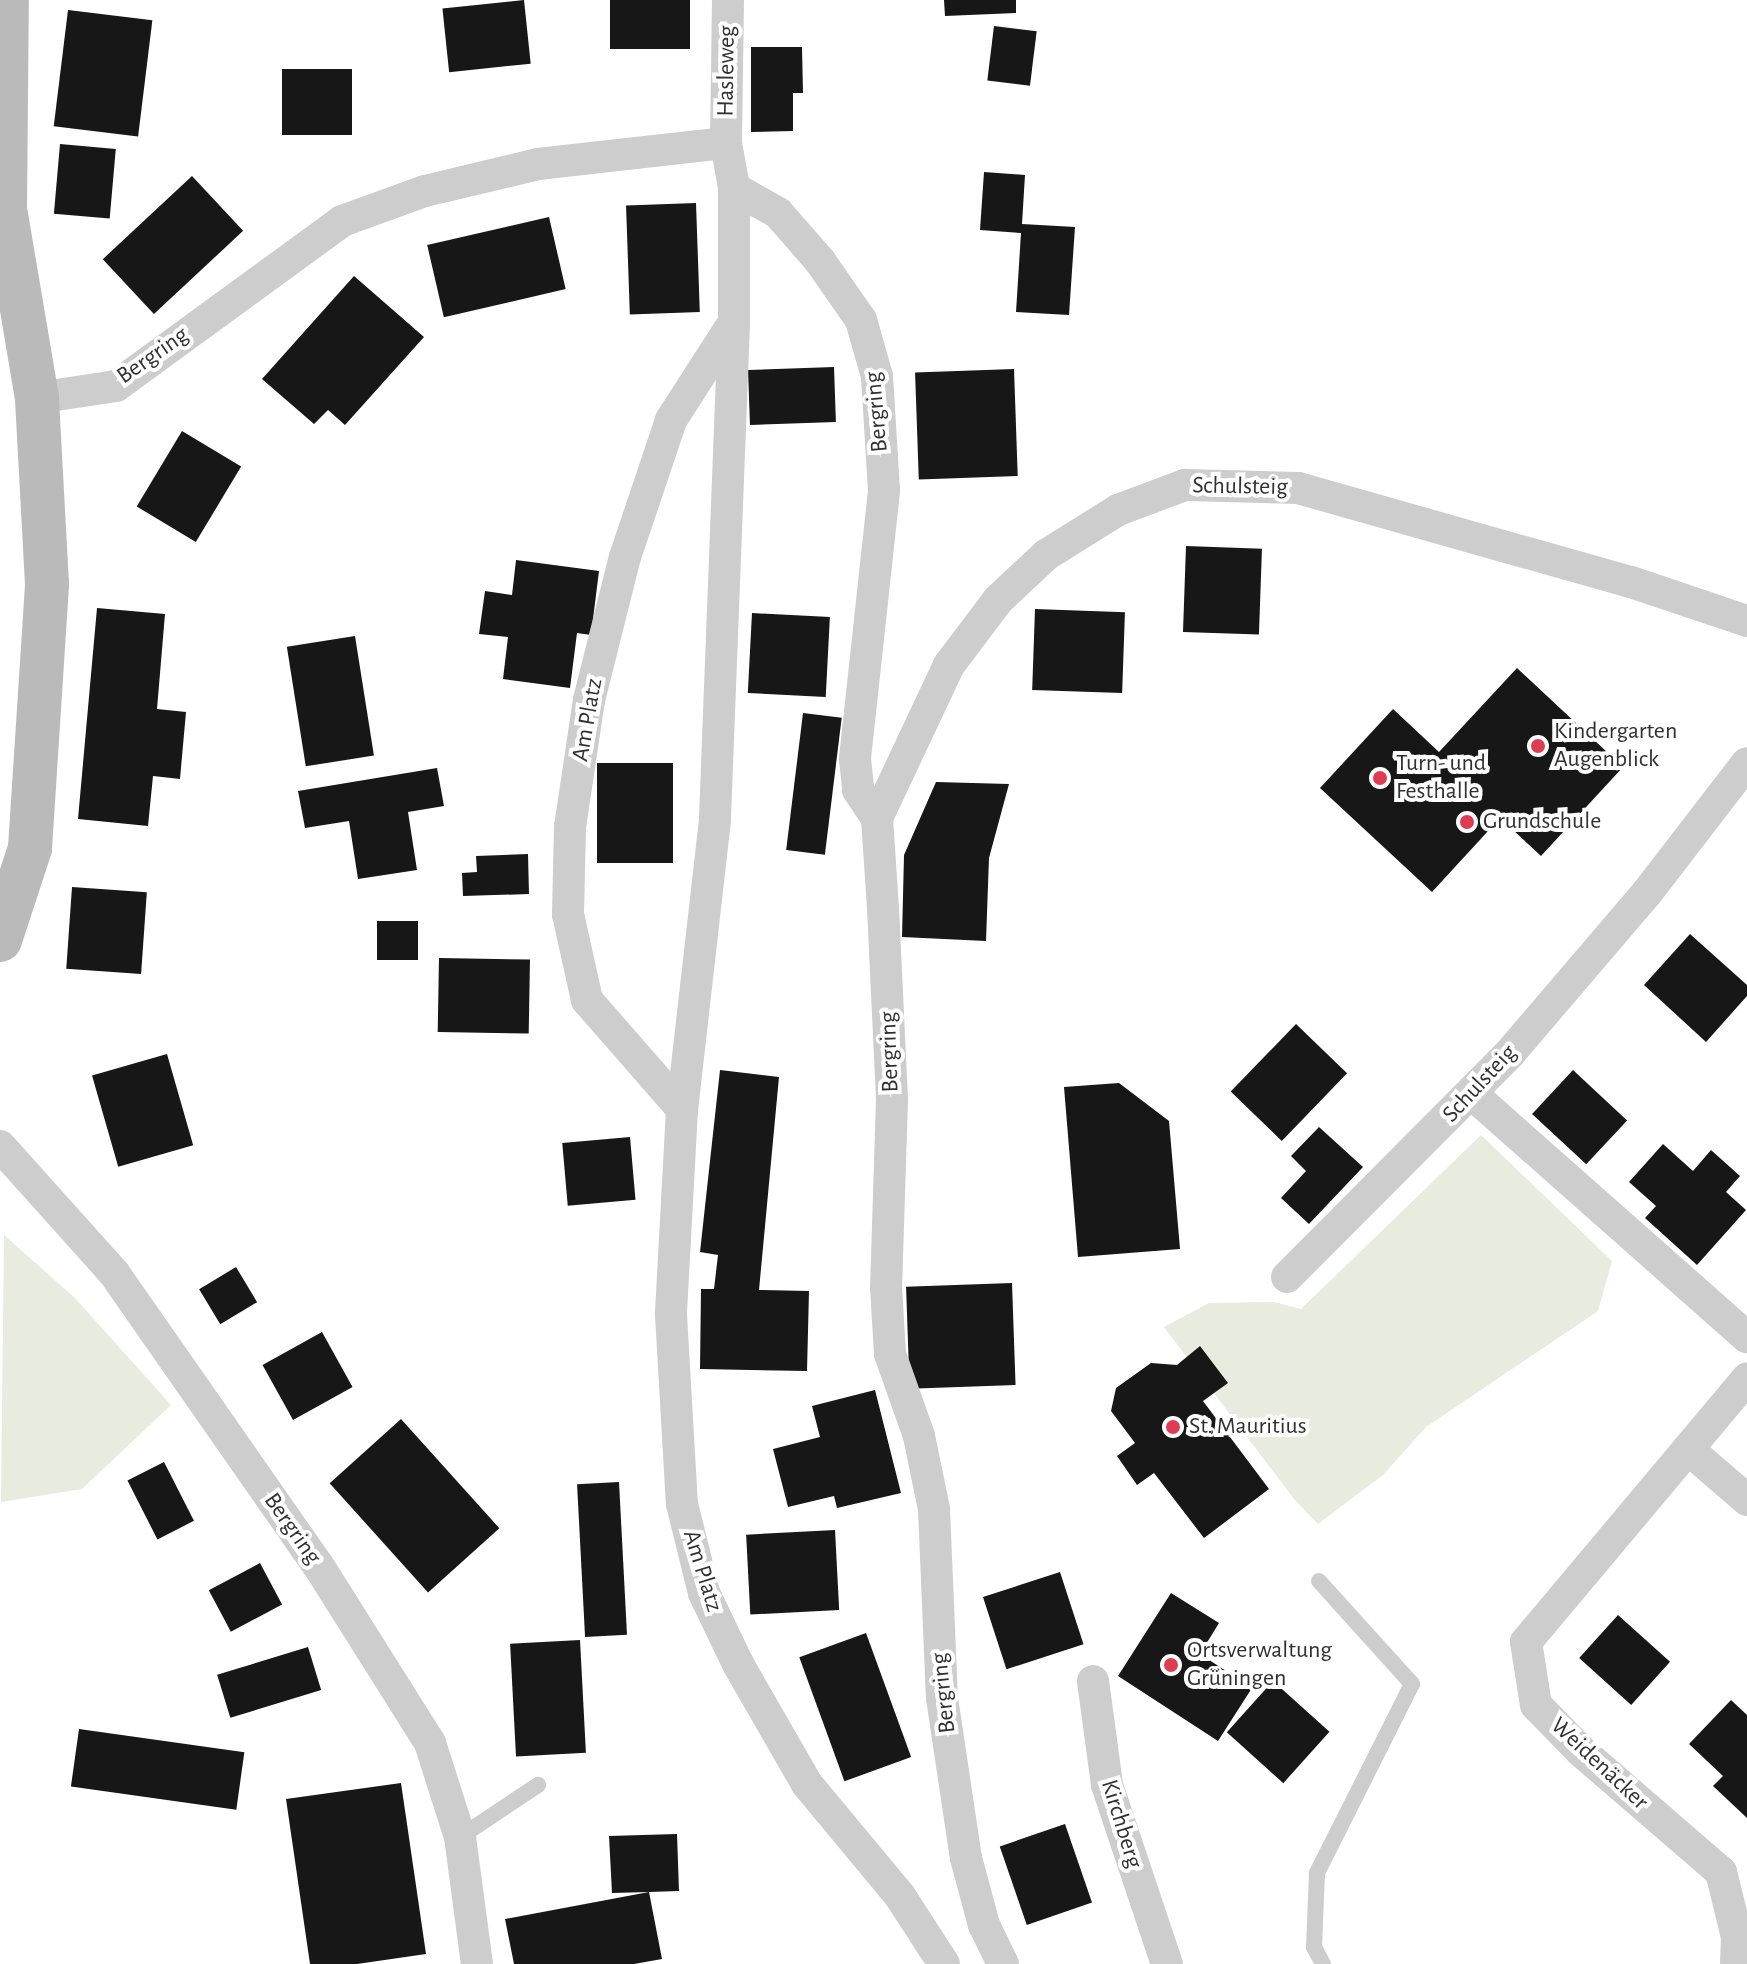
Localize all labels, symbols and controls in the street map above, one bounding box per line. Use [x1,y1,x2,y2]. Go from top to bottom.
street label: Hasleweg [712,25,742,117]
street label: Bergring [112,321,194,391]
street label: Bergring [859,371,895,453]
street label: Schulsteig [1192,472,1288,502]
street label: Am Platz [567,676,609,764]
place label: Kindergarten Augenblick [1554,718,1677,774]
marker: Kindergarten Augenblick [1529,737,1547,755]
place label: Turn- und Festhalle [1396,750,1486,806]
marker: Turn- und Festhalle [1371,769,1389,787]
place label: Grundschule [1483,808,1601,836]
marker: Grundschule [1458,813,1476,831]
street label: Bergring [874,1011,906,1093]
street label: Schulsteig [1437,1039,1523,1129]
place label: St. Mauritius [1189,1413,1307,1441]
marker: St. Mauritius [1164,1418,1182,1436]
street label: Bergring [257,1488,327,1570]
street label: Am Platz [676,1527,728,1615]
place label: Ortsverwaltung Grüningen [1187,1637,1332,1693]
street label: Bergring [925,1651,963,1735]
marker: Ortsverwaltung Grüningen [1162,1656,1180,1674]
street label: Weidenäcker [1544,1712,1654,1816]
street label: Kirchberg [1094,1776,1148,1872]

